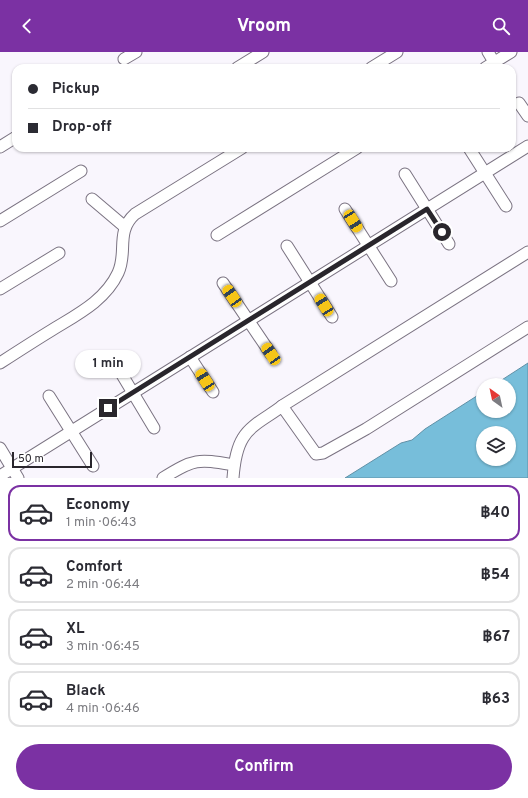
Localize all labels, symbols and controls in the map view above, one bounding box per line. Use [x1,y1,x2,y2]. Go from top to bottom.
icon: back [16,15,38,37]
text: Vroom [237,15,291,38]
icon: search [490,15,512,37]
text: Pickup [52,80,100,99]
text: Drop-off [52,118,112,137]
car [342,208,364,234]
route start [433,223,451,241]
car [220,283,244,309]
car [313,292,335,318]
car [259,341,283,367]
callout: 1 min [75,350,141,378]
text: 1 min [92,356,124,372]
car [193,367,217,393]
north arrow [476,378,516,418]
map controls [476,378,516,466]
route end [99,399,117,417]
button: layers [476,426,516,466]
scale bar [12,450,92,469]
text: 50 m [18,452,44,466]
icon: car [18,495,54,531]
text: Economy [66,496,130,515]
text: ฿40 [480,504,510,523]
text: 1 min · 06:43 [66,515,137,531]
icon: car [18,557,54,593]
text: Comfort [66,558,123,577]
text: ฿54 [481,566,510,585]
text: 2 min · 06:44 [66,577,140,593]
icon: car [18,619,54,655]
text: XL [66,620,84,639]
text: ฿67 [482,628,510,647]
text: 3 min · 06:45 [66,639,140,655]
icon: car [18,681,54,717]
text: Black [66,682,106,701]
text: ฿63 [481,690,510,709]
text: 4 min · 06:46 [66,701,140,717]
button: Confirm [16,744,512,790]

